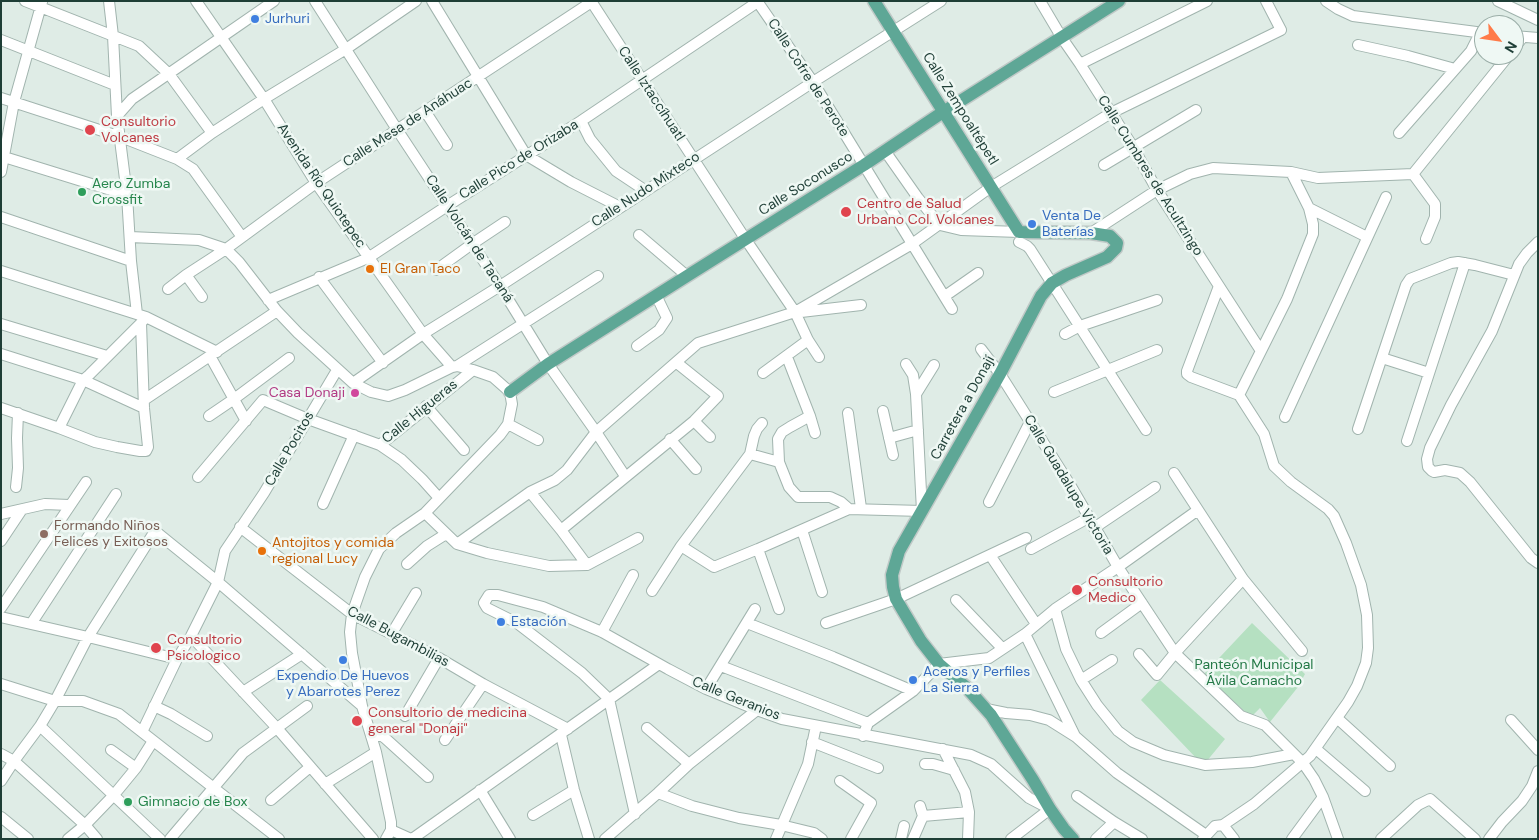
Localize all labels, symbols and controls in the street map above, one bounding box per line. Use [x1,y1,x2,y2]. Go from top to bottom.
place label: Jurhuri [265,11,310,27]
marker: Jurhuri [249,13,261,25]
north arrow [1474,15,1524,65]
street label: Calle Cofre de Perote [763,16,853,140]
text: N [1501,38,1521,56]
street label: Calle Iztaccíhuatl [614,43,688,145]
street label: Calle Zempoaltépetl [919,50,1001,168]
street label: Calle Mesa de Anáhuac [340,75,476,171]
street label: Calle Cumbres de Acultzingo [1094,93,1206,259]
place label: Consultorio Volcanes [101,114,176,146]
street label: Calle Pico de Orizaba [456,116,582,204]
street label: Avenida Río Quiotepec [273,120,369,252]
marker: Consultorio Volcanes [83,123,97,137]
street label: Calle Soconusco [756,148,856,220]
street label: Calle Nudo Mixteco [589,149,703,231]
street label: Calle Volcán de Tacaná [421,172,517,306]
place label: Aero Zumba Crossfit [92,176,170,208]
marker: Aero Zumba Crossfit [76,186,88,198]
place label: Centro de Salud Urbano Col. Volcanes [857,196,994,228]
marker: Centro de Salud Urbano Col. Volcanes [839,205,853,219]
place label: Venta De Baterías [1042,208,1101,240]
marker: Venta De Baterías [1026,218,1038,230]
place label: El Gran Taco [380,261,461,277]
marker: El Gran Taco [364,263,376,275]
street label: Carretera a Donají [927,353,999,463]
street label: Calle Higueras [379,376,461,448]
place label: Casa Donaji [269,385,345,401]
marker: Casa Donaji [349,387,361,399]
street label: Calle Pocitos [262,409,318,489]
street label: Calle Guadalupe Victoria [1020,412,1116,558]
place label: Formando Niños Felices y Exitosos [54,518,168,550]
marker: Formando Niños Felices y Exitosos [38,528,50,540]
place label: Antojitos y comida regional Lucy [272,535,394,568]
marker: Antojitos y comida regional Lucy [256,545,268,557]
place label: Consultorio Medico [1088,574,1163,606]
marker: Consultorio Medico [1070,583,1084,597]
street label: Calle Bugambilias [344,603,452,671]
place label: Estación [511,614,566,630]
marker: Estación [495,616,507,628]
place label: Consultorio Psicologico [167,632,242,664]
marker: Consultorio Psicologico [149,641,163,655]
marker: Expendio De Huevos y Abarrotes Perez [337,654,349,666]
park label: Panteón Municipal Ávila Camacho [1195,657,1313,690]
place label: Aceros y Perfiles La Sierra [923,664,1030,696]
place label: Expendio De Huevos y Abarrotes Perez [277,668,409,700]
street label: Calle Geranios [689,674,783,724]
marker: Aceros y Perfiles La Sierra [907,674,919,686]
place label: Consultorio de medicina general "Donaji" [368,705,527,738]
marker: Consultorio de medicina general "Donaji" [350,714,364,728]
place label: Gimnacio de Box [138,794,247,810]
marker: Gimnacio de Box [122,796,134,808]

